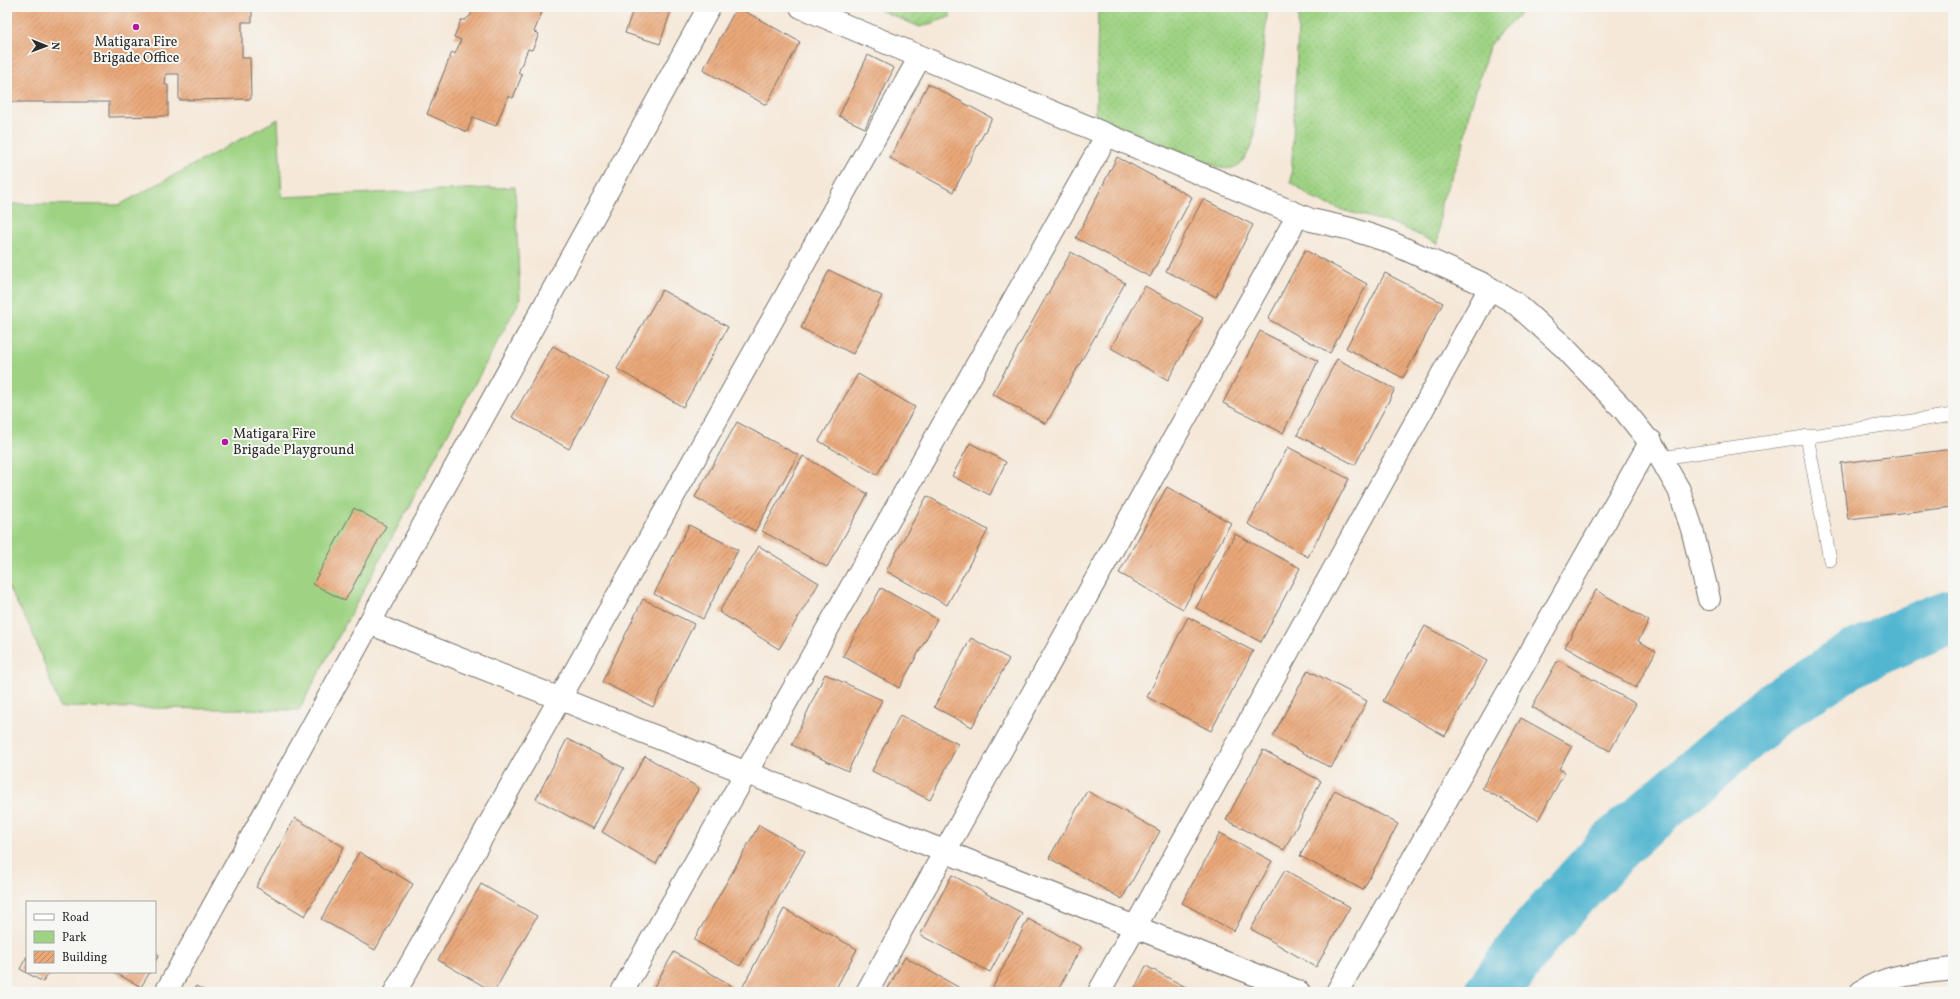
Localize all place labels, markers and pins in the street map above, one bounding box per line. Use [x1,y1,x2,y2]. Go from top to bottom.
marker: Matigara Fire Brigade Office [131,22,141,32]
place label: Matigara Fire Brigade Office [93,33,180,68]
place label: Matigara Fire Brigade Playground [233,425,354,460]
marker: Matigara Fire Brigade Playground [220,437,230,447]

